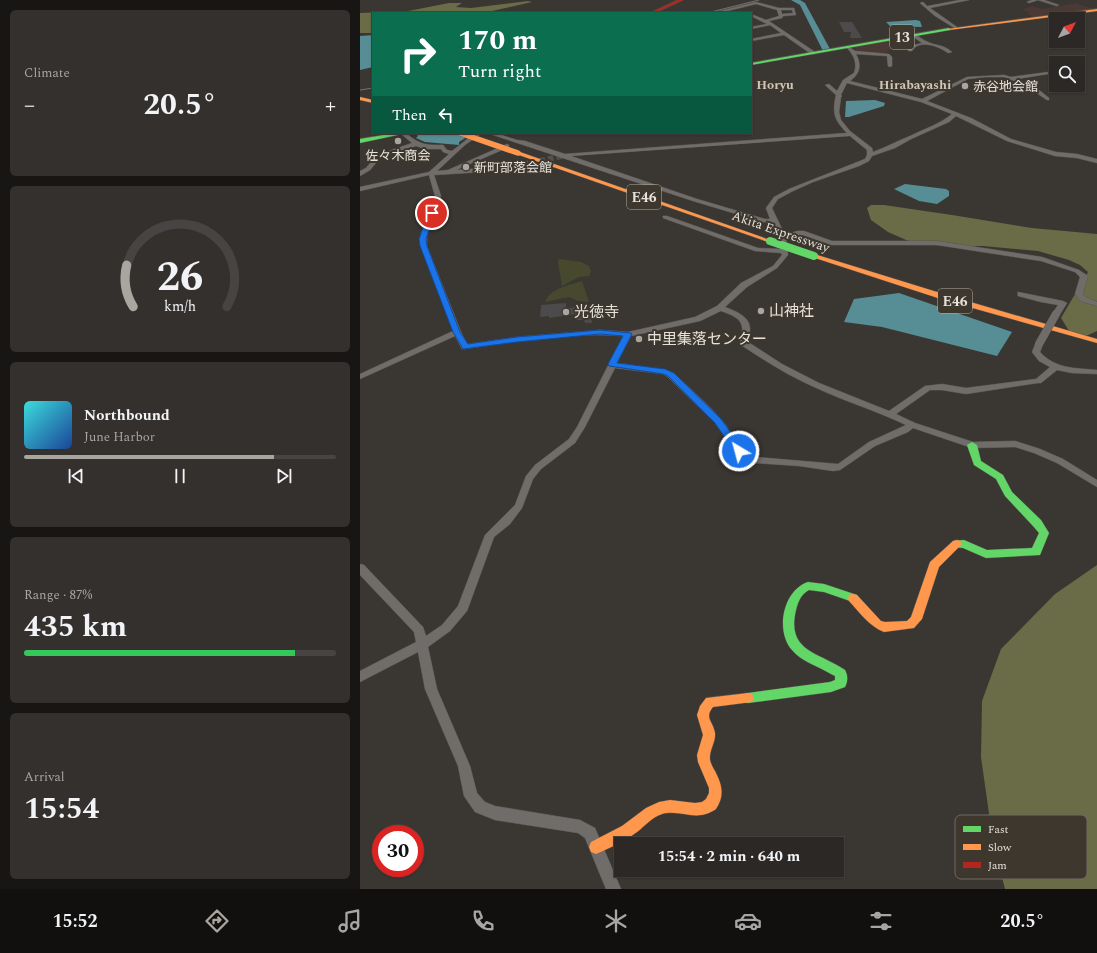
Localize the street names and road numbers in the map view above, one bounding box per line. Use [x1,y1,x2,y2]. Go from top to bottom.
road number: 13 [890,25,914,49]
road number: E46 [627,185,661,209]
street label: Akita Expressway [729,206,833,258]
road number: E46 [938,289,972,313]

